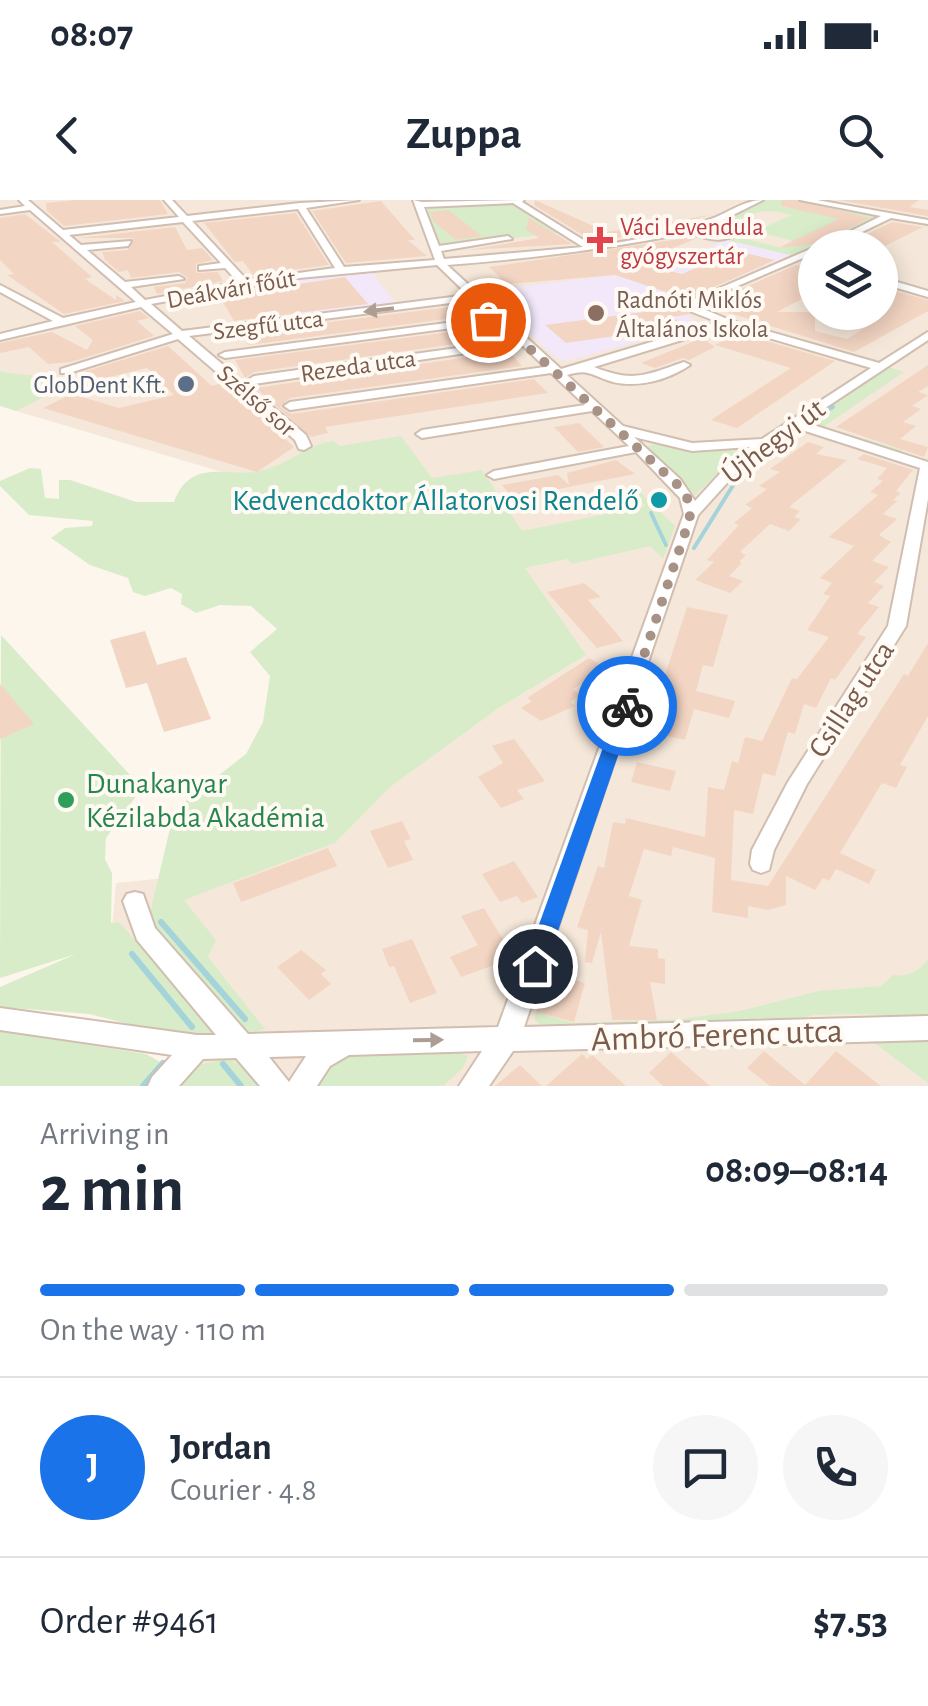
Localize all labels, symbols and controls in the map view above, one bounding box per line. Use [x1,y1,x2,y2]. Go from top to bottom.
text: 08:07 [50,16,133,54]
icon: back [40,108,95,163]
icon: search [833,108,888,163]
text: Zuppa [406,112,522,157]
place label: Váci Levendula gyógyszertár [620,215,764,269]
marker: Váci Levendula gyógyszertár [589,229,611,251]
map controls [798,230,898,330]
button: layers [798,230,898,330]
street label: Deákvári főút [165,266,298,313]
pin [446,278,531,363]
place label: Radnóti Miklós Általános Iskola [616,288,769,342]
icon: bag [461,293,516,348]
one-way arrow [363,302,395,318]
marker: Radnóti Miklós Általános Iskola [585,302,607,324]
street label: Szegfű utca [212,306,325,345]
street label: Rezeda utca [299,346,417,387]
street label: Szélső sor [212,361,300,442]
place label: GlobDent Kft. [33,373,166,398]
marker: GlobDent Kft. [175,373,197,395]
street label: Újhegyi út [715,392,831,490]
place label: Kedvencdoktor Állatorvosi Rendelő [232,484,639,516]
marker: Kedvencdoktor Állatorvosi Rendelő [648,489,670,511]
street label: Csillag utca [803,636,900,763]
courier [577,656,677,756]
icon: bike [600,679,655,734]
place label: Dunakanyar Kézilabda Akadémia [86,769,325,833]
marker: Dunakanyar Kézilabda Akadémia [55,789,77,811]
pin [493,924,578,1009]
icon: home [508,939,563,994]
street label: Ambró Ferenc utca [590,1014,844,1057]
one-way arrow [413,1032,445,1048]
text: Arriving in [40,1118,169,1150]
text: 08:09–08:14 [705,1152,888,1190]
text: 2 min [40,1158,184,1223]
text: On the way · 110 m [40,1314,266,1346]
button: chat [653,1415,758,1520]
button: phone [783,1415,888,1520]
text: Jordan [170,1429,272,1467]
text: J [86,1448,99,1486]
text: Courier · 4.8 [170,1474,317,1506]
text: Order #9461 [40,1603,219,1641]
text: $7.53 [813,1603,888,1641]

